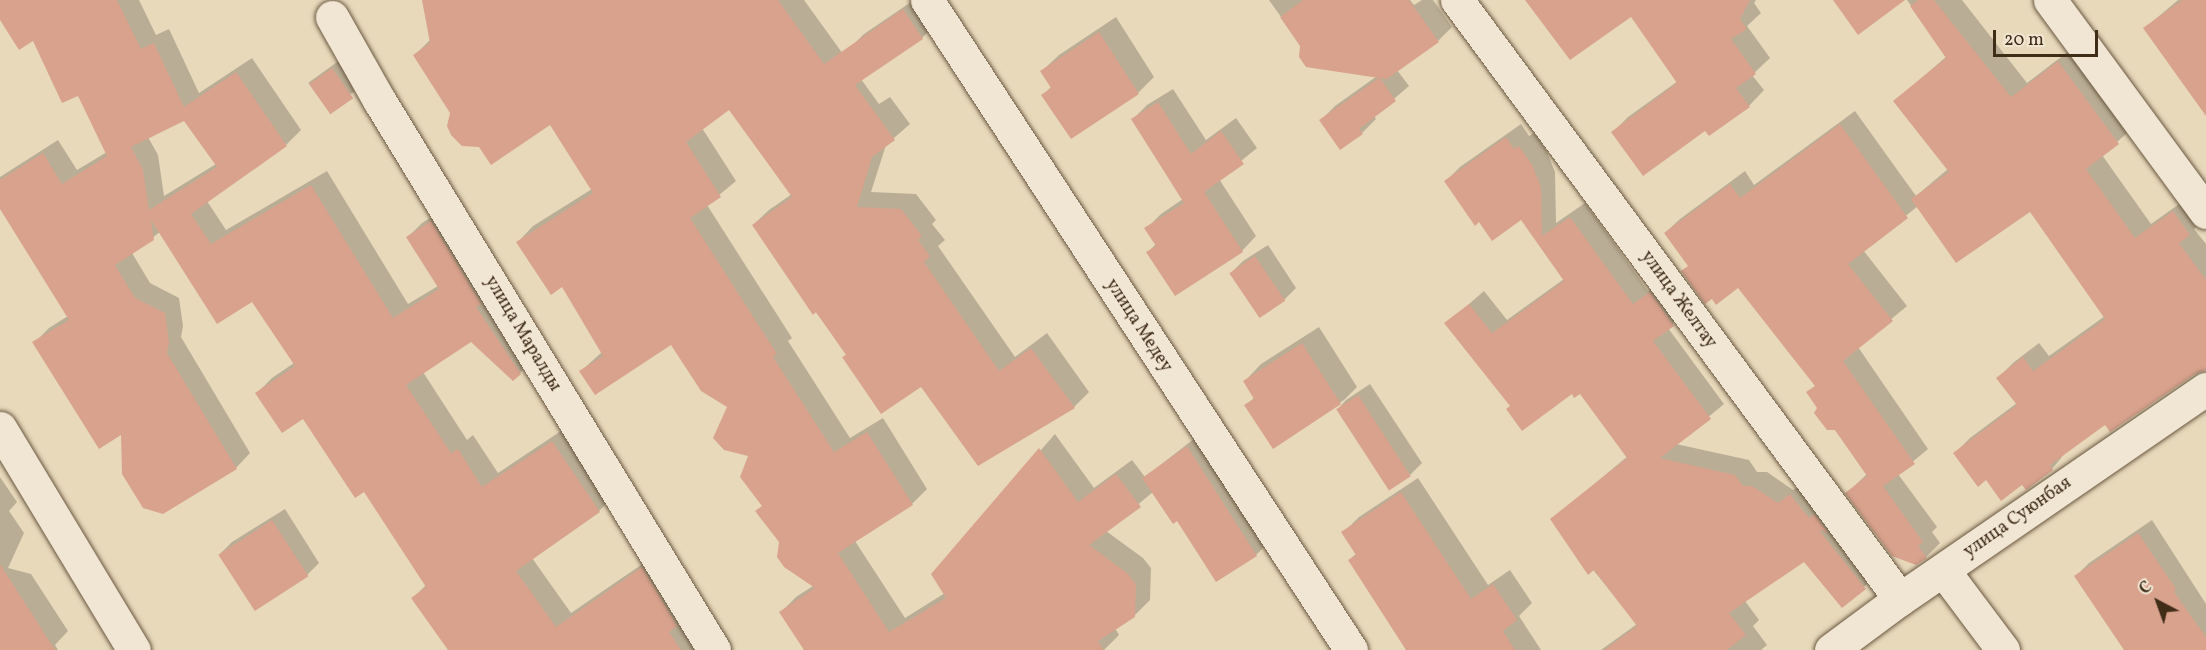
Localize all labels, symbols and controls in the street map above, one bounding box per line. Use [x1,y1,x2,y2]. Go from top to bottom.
scale bar [1996,18,2101,56]
text: 20 m [2004,28,2044,53]
street label: улица Желтау [1635,247,1721,353]
street label: улица Маралды [479,272,565,396]
street label: улица Медеу [1100,275,1176,377]
street label: улица Суюнбая [1960,473,2076,563]
north arrow [2128,572,2188,632]
text: С [2135,577,2157,600]

